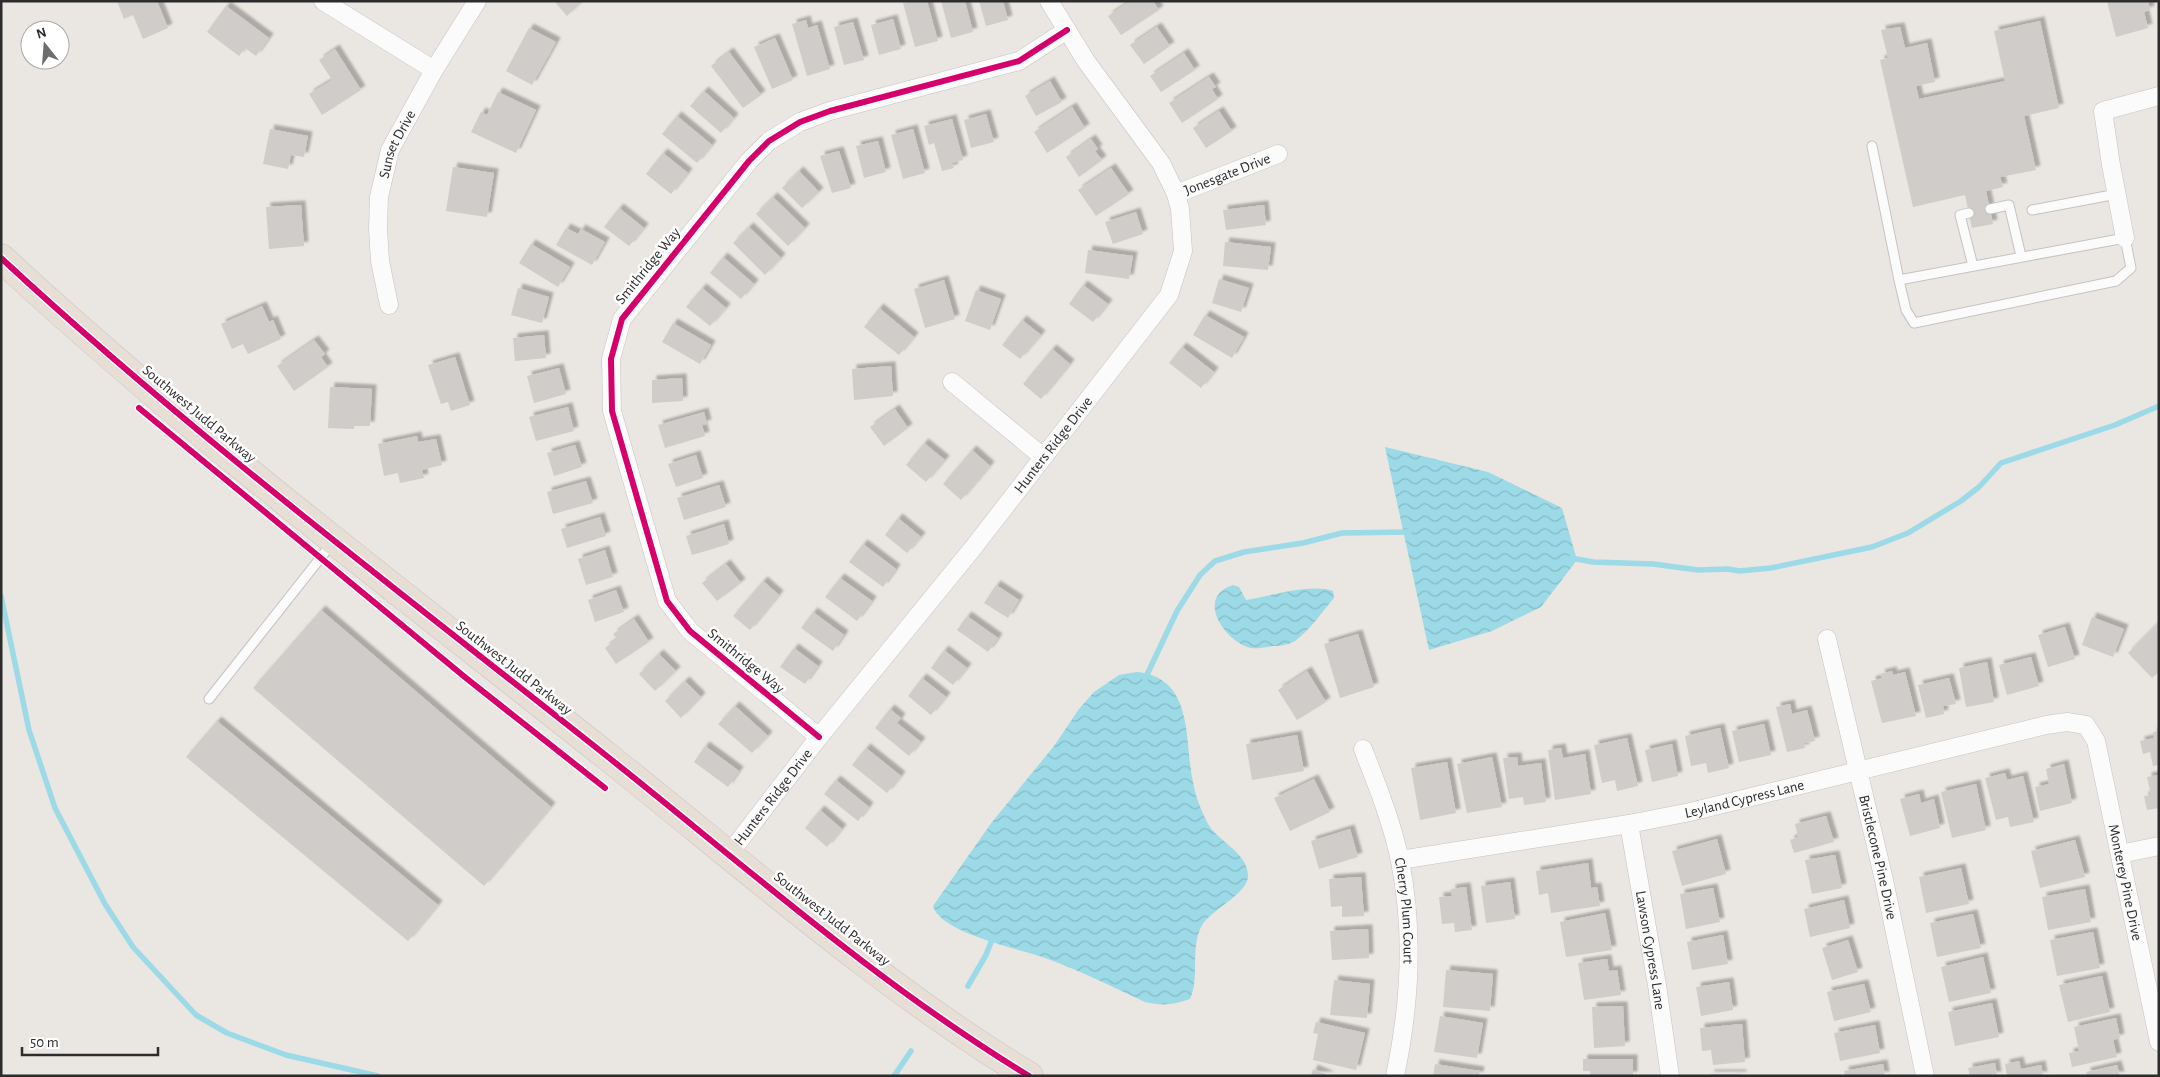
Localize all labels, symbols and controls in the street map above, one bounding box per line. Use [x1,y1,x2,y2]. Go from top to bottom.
north arrow [20,20,70,70]
text: N [35,25,48,42]
street label: Sunset Drive [376,107,418,180]
street label: Jonesgate Drive [1182,150,1272,198]
street label: Smithridge Way [613,224,684,307]
street label: Southwest Judd Parkway [139,362,259,466]
street label: Hunters Ridge Drive [1011,394,1095,496]
street label: Southwest Judd Parkway [453,618,575,718]
street label: Smithridge Way [705,626,788,697]
street label: Hunters Ridge Drive [731,746,815,848]
street label: Leyland Cypress Lane [1683,777,1806,820]
street label: Bristlecone Pine Drive [1857,793,1900,921]
street label: Monterey Pine Drive [2106,823,2145,942]
street label: Cherry Plum Court [1392,856,1416,964]
street label: Southwest Judd Parkway [771,869,893,969]
street label: Lawson Cypress Lane [1633,889,1668,1011]
scale bar [22,1024,159,1056]
text: 50 m [30,1035,59,1050]

